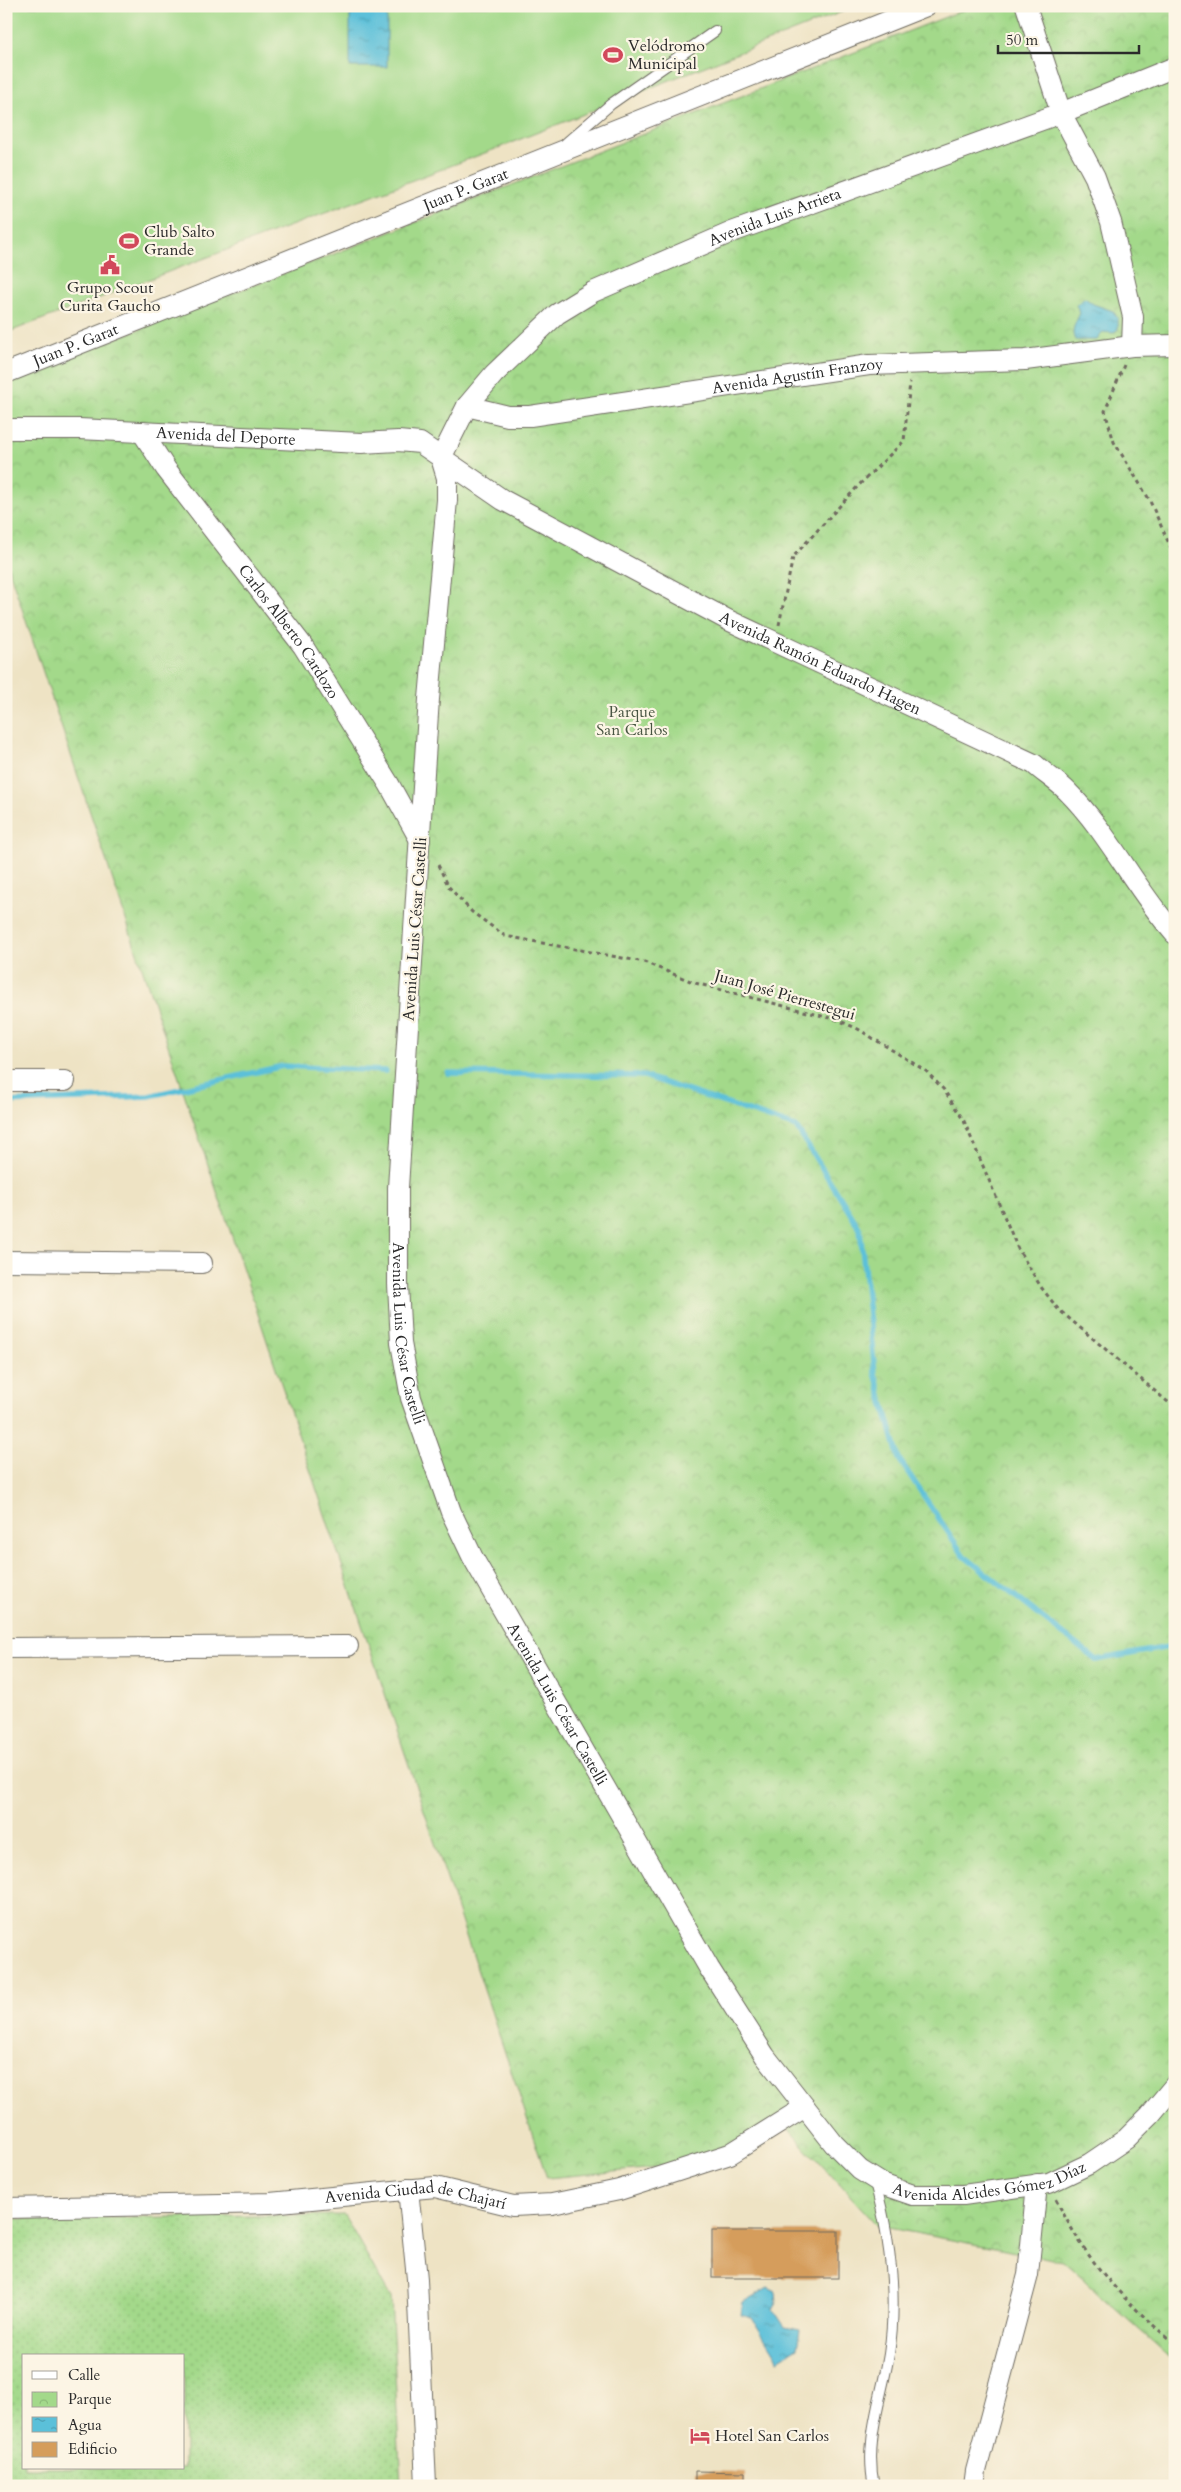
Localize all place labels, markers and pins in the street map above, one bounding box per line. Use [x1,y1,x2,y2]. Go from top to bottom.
place label: Velódromo Municipal [628,35,705,75]
sports icon: Velódromo Municipal [602,44,624,66]
place label: Club Salto Grande [144,221,215,261]
sports icon: Club Salto Grande [118,230,140,252]
public building icon: Grupo Scout Curita Gaucho [99,254,121,276]
place label: Grupo Scout Curita Gaucho [60,277,161,317]
hotel icon: Hotel San Carlos [689,2425,711,2447]
place label: Hotel San Carlos [715,2425,829,2447]

